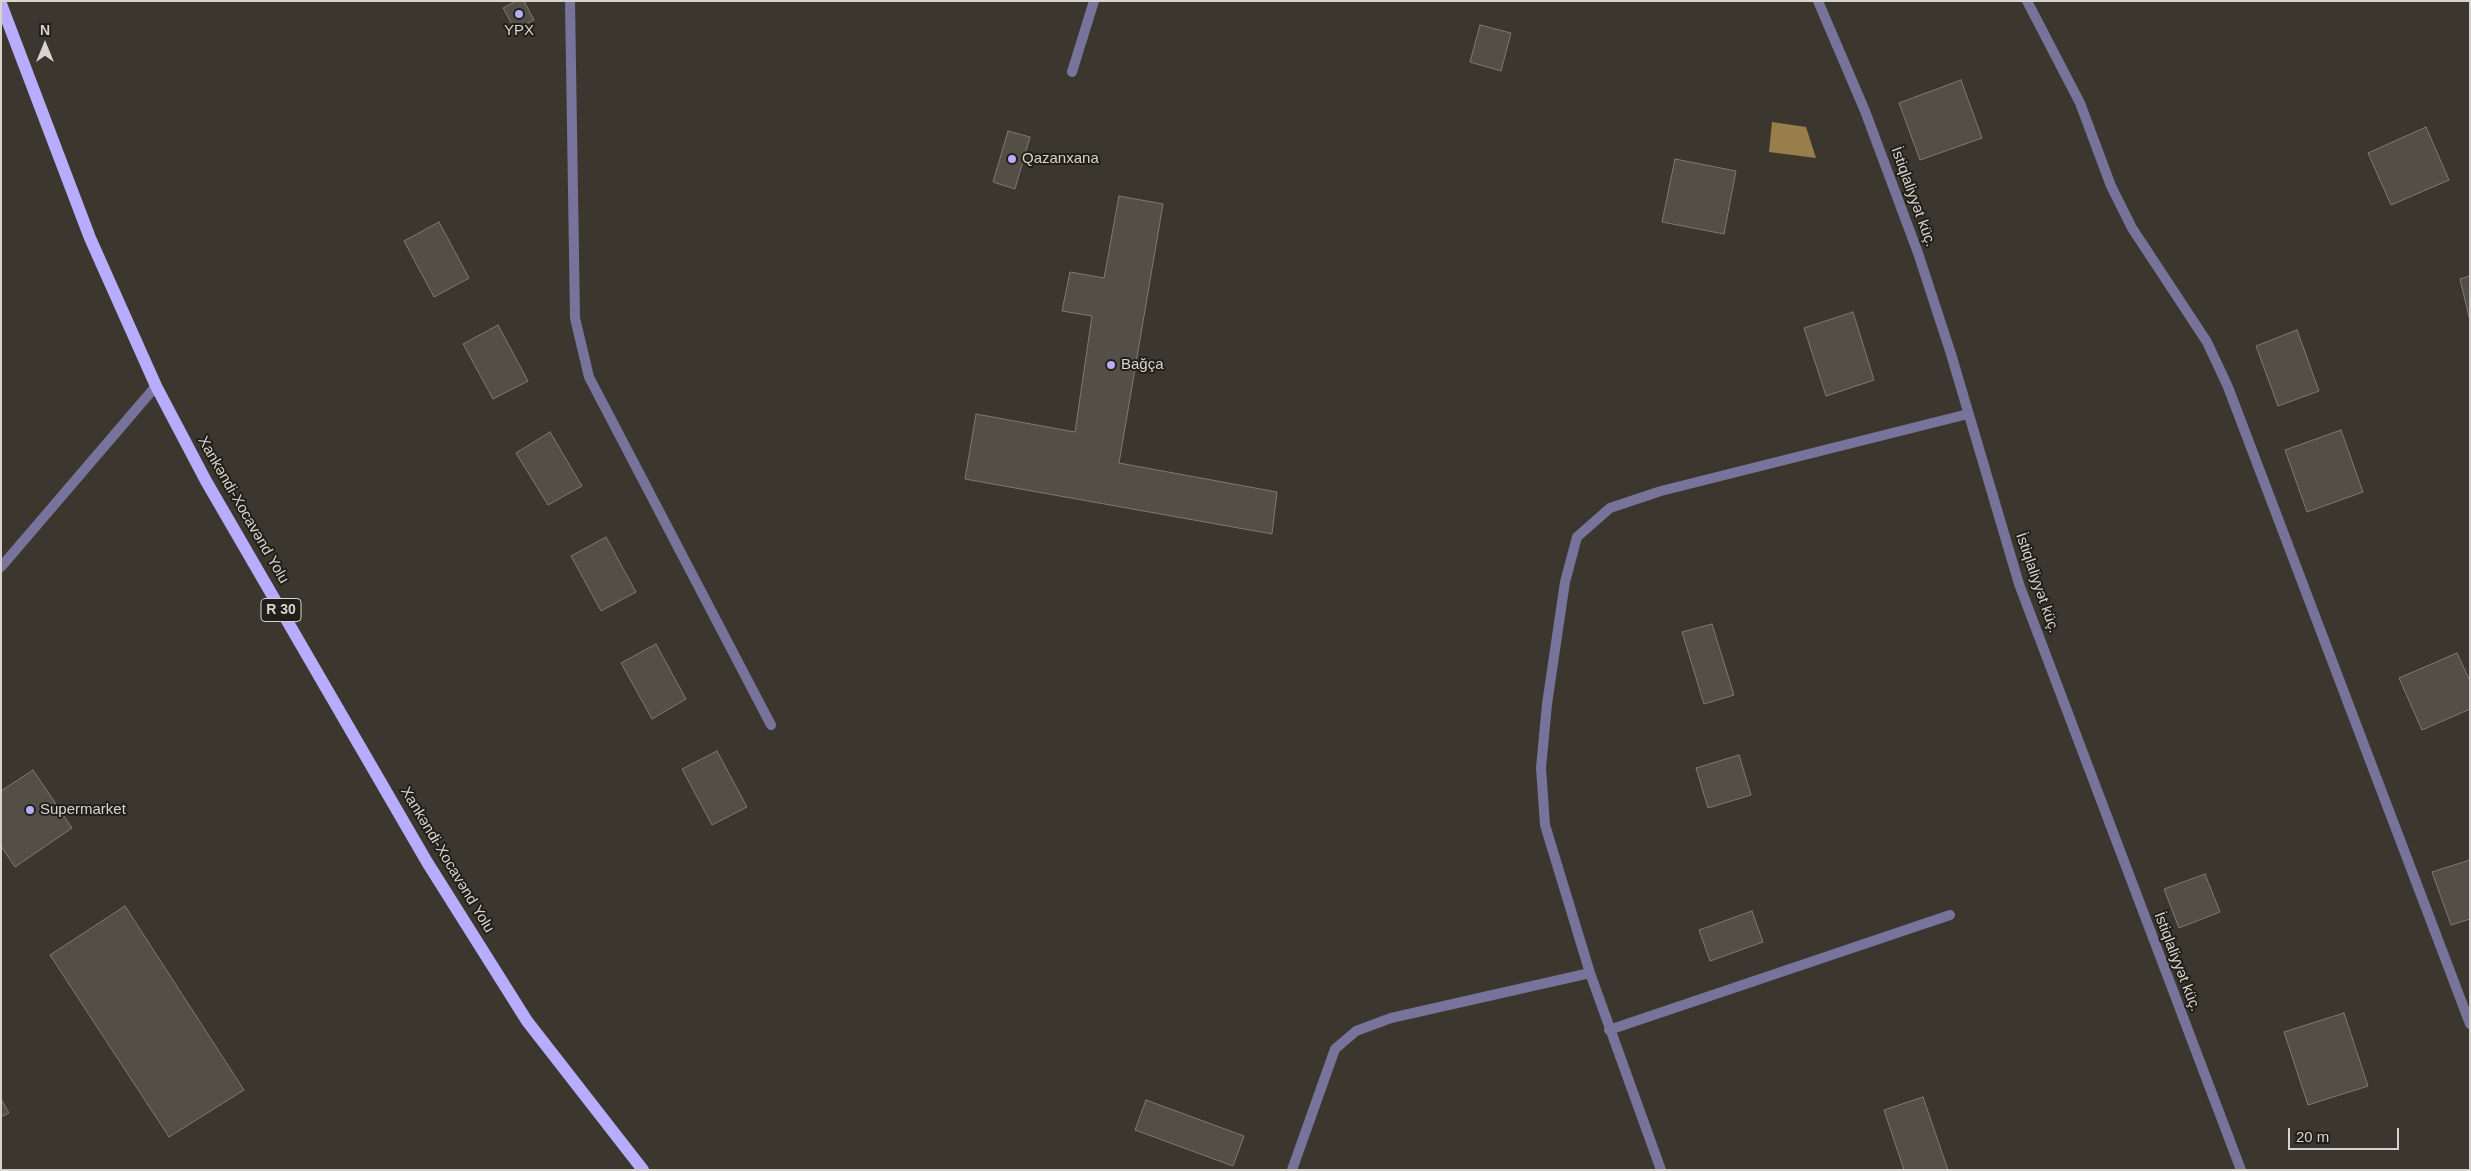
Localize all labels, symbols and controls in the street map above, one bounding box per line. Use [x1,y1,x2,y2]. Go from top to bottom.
marker: YPX [513,8,525,20]
north arrow [20,20,70,70]
text: N [40,22,50,38]
place label: YPX [504,22,534,40]
street label: İstiqlaliyyət küç. [1887,145,1939,249]
place label: Qazanxana [1022,150,1099,168]
marker: Qazanxana [1006,153,1018,165]
place label: Bağça [1121,356,1164,374]
marker: Bağça [1105,359,1117,371]
street label: Xankəndi-Xocavənd Yolu [193,433,293,587]
street label: İstiqlaliyyət küç. [2011,530,2063,636]
road number: R 30 [261,598,301,622]
street label: Xankəndi-Xocavənd Yolu [396,784,498,936]
place label: Supermarket [40,801,126,819]
marker: Supermarket [24,804,36,816]
street label: İstiqlaliyyət küç. [2150,910,2204,1014]
scale bar [2291,1118,2402,1150]
text: 20 m [2296,1128,2329,1145]

